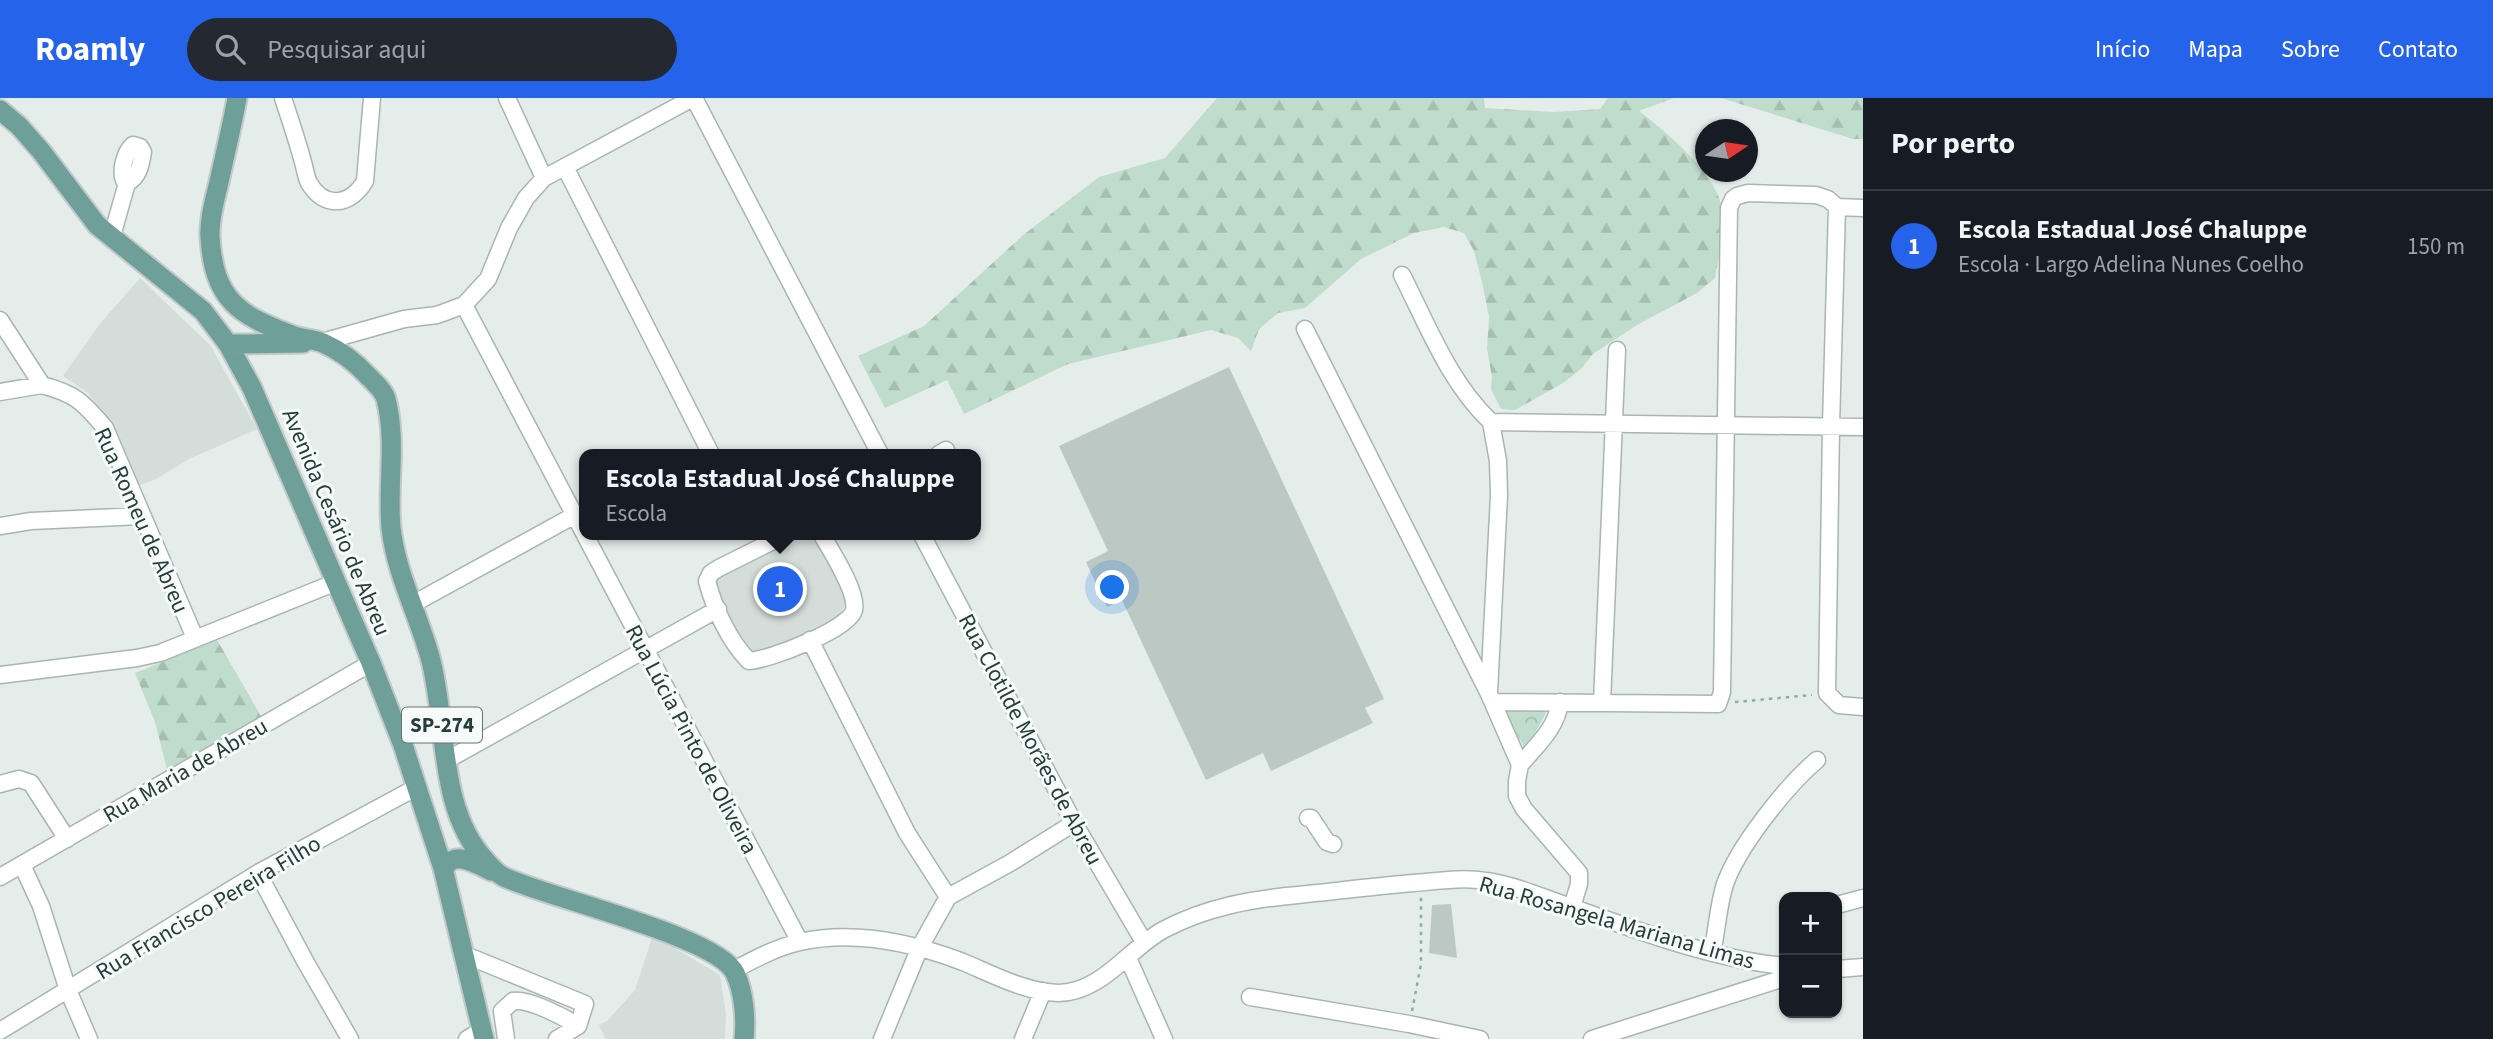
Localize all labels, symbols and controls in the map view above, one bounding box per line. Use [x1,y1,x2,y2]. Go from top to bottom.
search box [187,18,677,81]
text: Roamly [35,26,145,73]
icon: search [211,30,249,68]
text: Pesquisar aqui [267,31,426,68]
text: Início [2095,32,2150,67]
text: Mapa [2188,32,2243,67]
text: Sobre [2281,32,2340,67]
text: Contato [2378,32,2458,67]
north arrow [1695,119,1758,182]
text: Por perto [1891,122,2015,165]
text: Escola Estadual José Chaluppe [1958,211,2307,248]
text: 1 [1908,230,1920,263]
text: 150 m [2407,230,2465,263]
text: Escola · Largo Adelina Nunes Coelho [1958,248,2304,281]
street label: Avenida Cesário de Abreu [274,404,399,641]
street label: Rua Romeu de Abreu [86,422,197,618]
popup [579,449,981,540]
text: Escola Estadual José Chaluppe [605,460,955,497]
text: Escola [605,497,667,530]
pin: 1 [757,563,803,615]
your location [1095,570,1129,604]
street label: Rua Clotilde Morães de Abreu [950,608,1111,871]
street label: Rua Lúcia Pinto de Oliveira [617,619,766,860]
road number: SP-274 [402,708,482,742]
street label: Rua Maria de Abreu [97,710,274,831]
street label: Rua Francisco Pereira Filho [89,827,327,988]
street label: Rua Rosangela Mariana Limas [1475,867,1758,978]
map controls [1779,892,1842,1018]
button: + [1779,892,1842,955]
button: − [1779,955,1842,1018]

